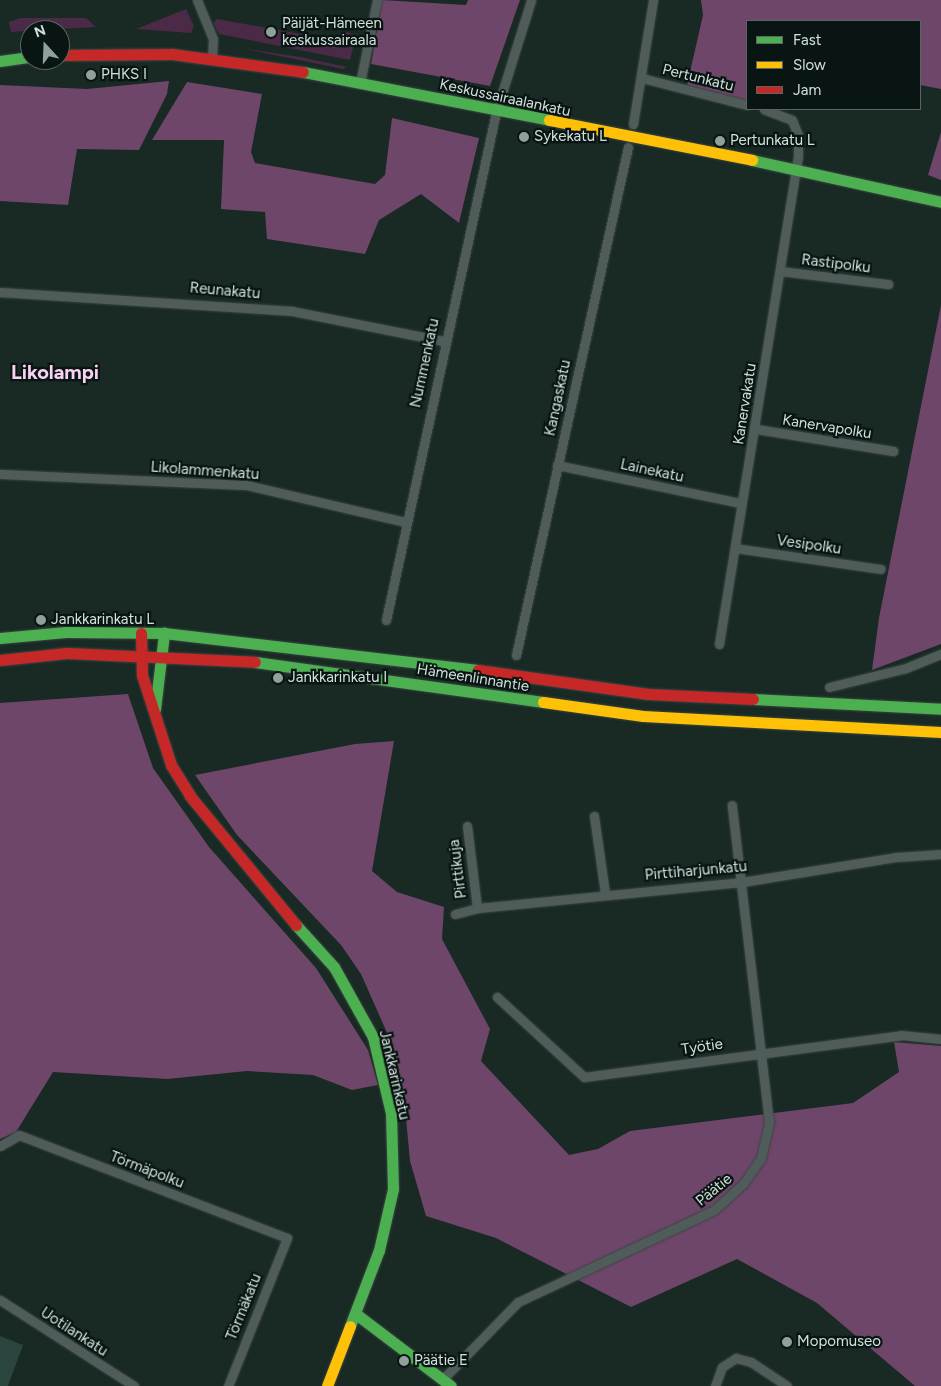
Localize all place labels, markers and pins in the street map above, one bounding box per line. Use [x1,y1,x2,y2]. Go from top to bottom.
place label: Päijät-Hämeen keskussairaala [282,14,382,49]
marker: Päijät-Hämeen keskussairaala [264,25,278,39]
place label: PHKS I [101,66,147,84]
marker: PHKS I [85,69,97,81]
place label: Sykekatu L [534,128,607,146]
marker: Sykekatu L [518,131,530,143]
place label: Pertunkatu L [730,132,815,150]
marker: Pertunkatu L [714,135,726,147]
place label: Jankkarinkatu L [51,611,154,629]
marker: Jankkarinkatu L [35,614,47,626]
place label: Jankkarinkatu I [288,669,387,687]
marker: Jankkarinkatu I [272,672,284,684]
place label: Mopomuseo [797,1333,881,1351]
marker: Mopomuseo [781,1336,793,1348]
place label: Päätie E [414,1352,468,1370]
marker: Päätie E [398,1355,410,1367]

